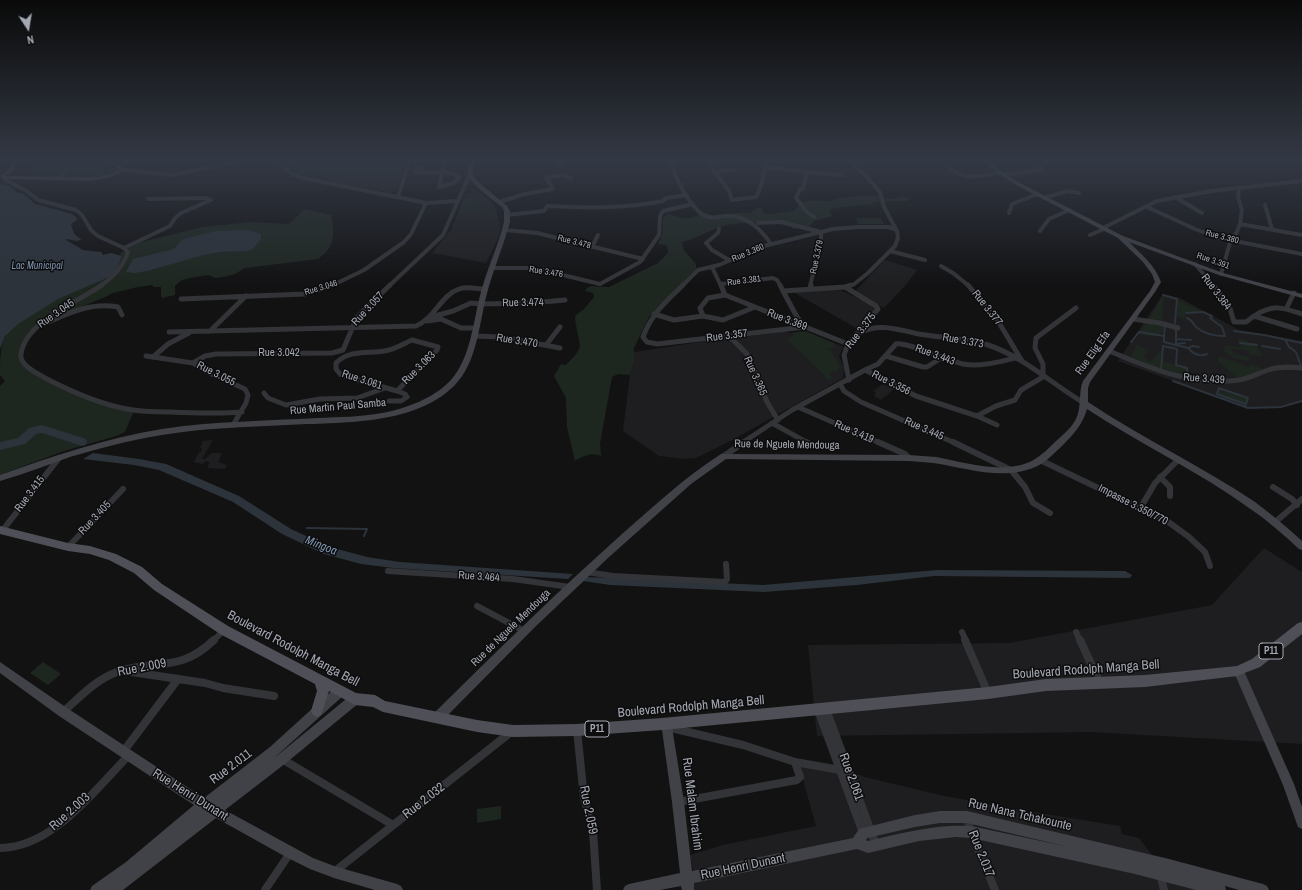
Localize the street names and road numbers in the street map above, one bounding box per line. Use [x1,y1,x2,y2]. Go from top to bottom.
street label: Rue 3.380 [1204,228,1240,246]
street label: Rue 3.478 [556,233,592,251]
street label: Rue 3.379 [808,239,826,275]
street label: Rue 3.360 [730,241,766,265]
street label: Rue 3.391 [1195,250,1231,272]
street label: Rue 3.476 [528,264,564,280]
street label: Rue 3.364 [1198,271,1234,313]
street label: Rue 3.381 [726,274,762,288]
street label: Rue 3.046 [303,278,339,298]
street label: Rue 3.377 [969,288,1005,328]
street label: Rue 3.057 [349,289,387,329]
street label: Rue 3.474 [502,296,544,310]
street label: Rue 3.045 [35,297,77,331]
street label: Rue 3.369 [765,306,809,334]
street label: Rue 3.375 [843,311,879,351]
street label: Rue 3.357 [706,327,748,345]
street label: Rue Elig Efa [1073,329,1113,377]
street label: Rue 3.470 [495,331,539,351]
street label: Rue 3.373 [941,331,985,351]
street label: Rue 3.443 [913,342,957,368]
street label: Rue 3.042 [258,346,300,360]
street label: Rue 3.063 [400,349,438,387]
street label: Rue 3.365 [741,354,769,398]
street label: Rue 3.055 [194,359,238,389]
street label: Rue 3.061 [340,367,384,393]
street label: Rue 3.356 [869,368,913,398]
street label: Rue 3.439 [1183,371,1225,387]
street label: Rue Martin Paul Samba [289,396,387,418]
street label: Rue 3.445 [902,415,946,443]
street label: Rue 3.419 [832,418,876,446]
street label: Rue de Nguele Mendouga [734,437,840,453]
street label: Rue 3.415 [12,473,48,515]
street label: Impasse 3.350/770 [1096,482,1170,528]
street label: Rue 3.405 [76,498,114,538]
street label: Rue 3.464 [458,569,500,585]
street label: Rue de Nguele Mendouga [469,587,553,669]
street label: Boulevard Rodolph Manga Bell [224,608,362,690]
road number: P11 [1259,643,1283,659]
street label: Rue 2.009 [116,656,168,680]
street label: Boulevard Rodolph Manga Bell [1012,657,1160,683]
street label: Boulevard Rodolph Manga Bell [617,693,765,721]
road number: P11 [585,721,609,737]
street label: Rue 2.011 [207,746,255,788]
street label: Rue 2.061 [835,751,867,803]
street label: Rue Malam Ibrahim [679,757,705,851]
street label: Rue Henri Dunant [149,766,231,824]
street label: Rue 2.032 [400,780,448,822]
street label: Rue 2.059 [576,784,600,836]
street label: Rue 2.003 [47,790,93,834]
street label: Rue Nana Tchakounte [967,796,1073,834]
street label: Rue 2.017 [965,828,997,880]
street label: Rue Henri Dunant [699,850,787,884]

